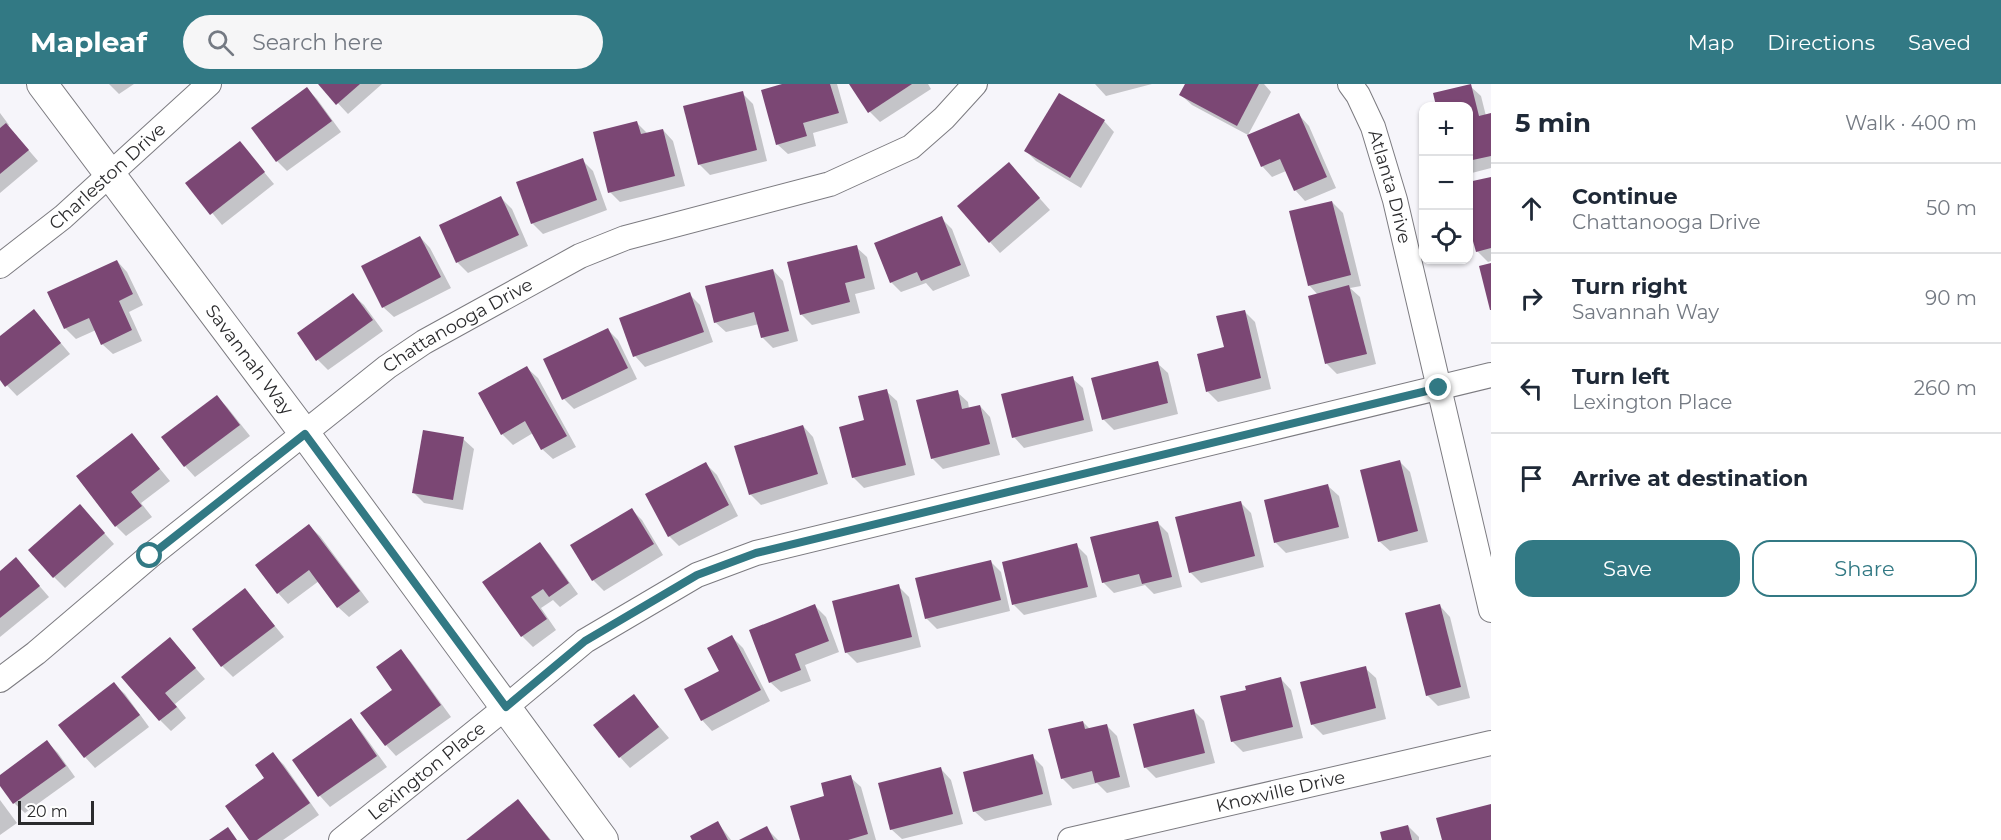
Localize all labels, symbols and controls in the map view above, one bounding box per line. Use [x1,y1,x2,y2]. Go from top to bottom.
search box [183,15,603,69]
text: Mapleaf [30,25,147,59]
icon: search [204,26,237,59]
text: Search here [252,29,383,56]
text: Map [1688,30,1734,55]
text: Directions [1767,30,1875,55]
text: Saved [1908,30,1971,55]
map controls [1419,102,1473,264]
button: + [1419,102,1473,156]
text: 5 min [1515,107,1591,139]
text: Walk · 400 m [1845,111,1977,135]
street label: Charleston Drive [45,118,170,235]
street label: Atlanta Drive [1363,127,1416,246]
button: − [1419,156,1473,210]
text: Continue [1572,183,1678,210]
icon: ahead [1515,192,1548,225]
text: 50 m [1926,196,1977,220]
button: locate [1419,210,1473,264]
text: Chattanooga Drive [1572,210,1761,234]
street label: Chattanooga Drive [379,273,537,378]
text: Turn right [1572,273,1687,300]
icon: right [1515,282,1548,315]
text: 90 m [1925,286,1977,310]
street label: Savannah Way [201,300,298,420]
text: Savannah Way [1572,300,1719,324]
text: Turn left [1572,363,1670,390]
icon: left [1515,372,1548,405]
route end [1425,374,1451,400]
text: 260 m [1914,376,1977,400]
text: Lexington Place [1572,390,1732,414]
icon: arrive [1515,462,1548,495]
text: Arrive at destination [1572,465,1808,492]
button: Save [1515,540,1740,597]
button: Share [1752,540,1977,597]
route start [136,542,162,568]
street label: Lexington Place [363,717,490,825]
street label: Knoxville Drive [1214,766,1347,817]
scale bar [18,798,94,826]
text: 20 m [27,802,68,821]

